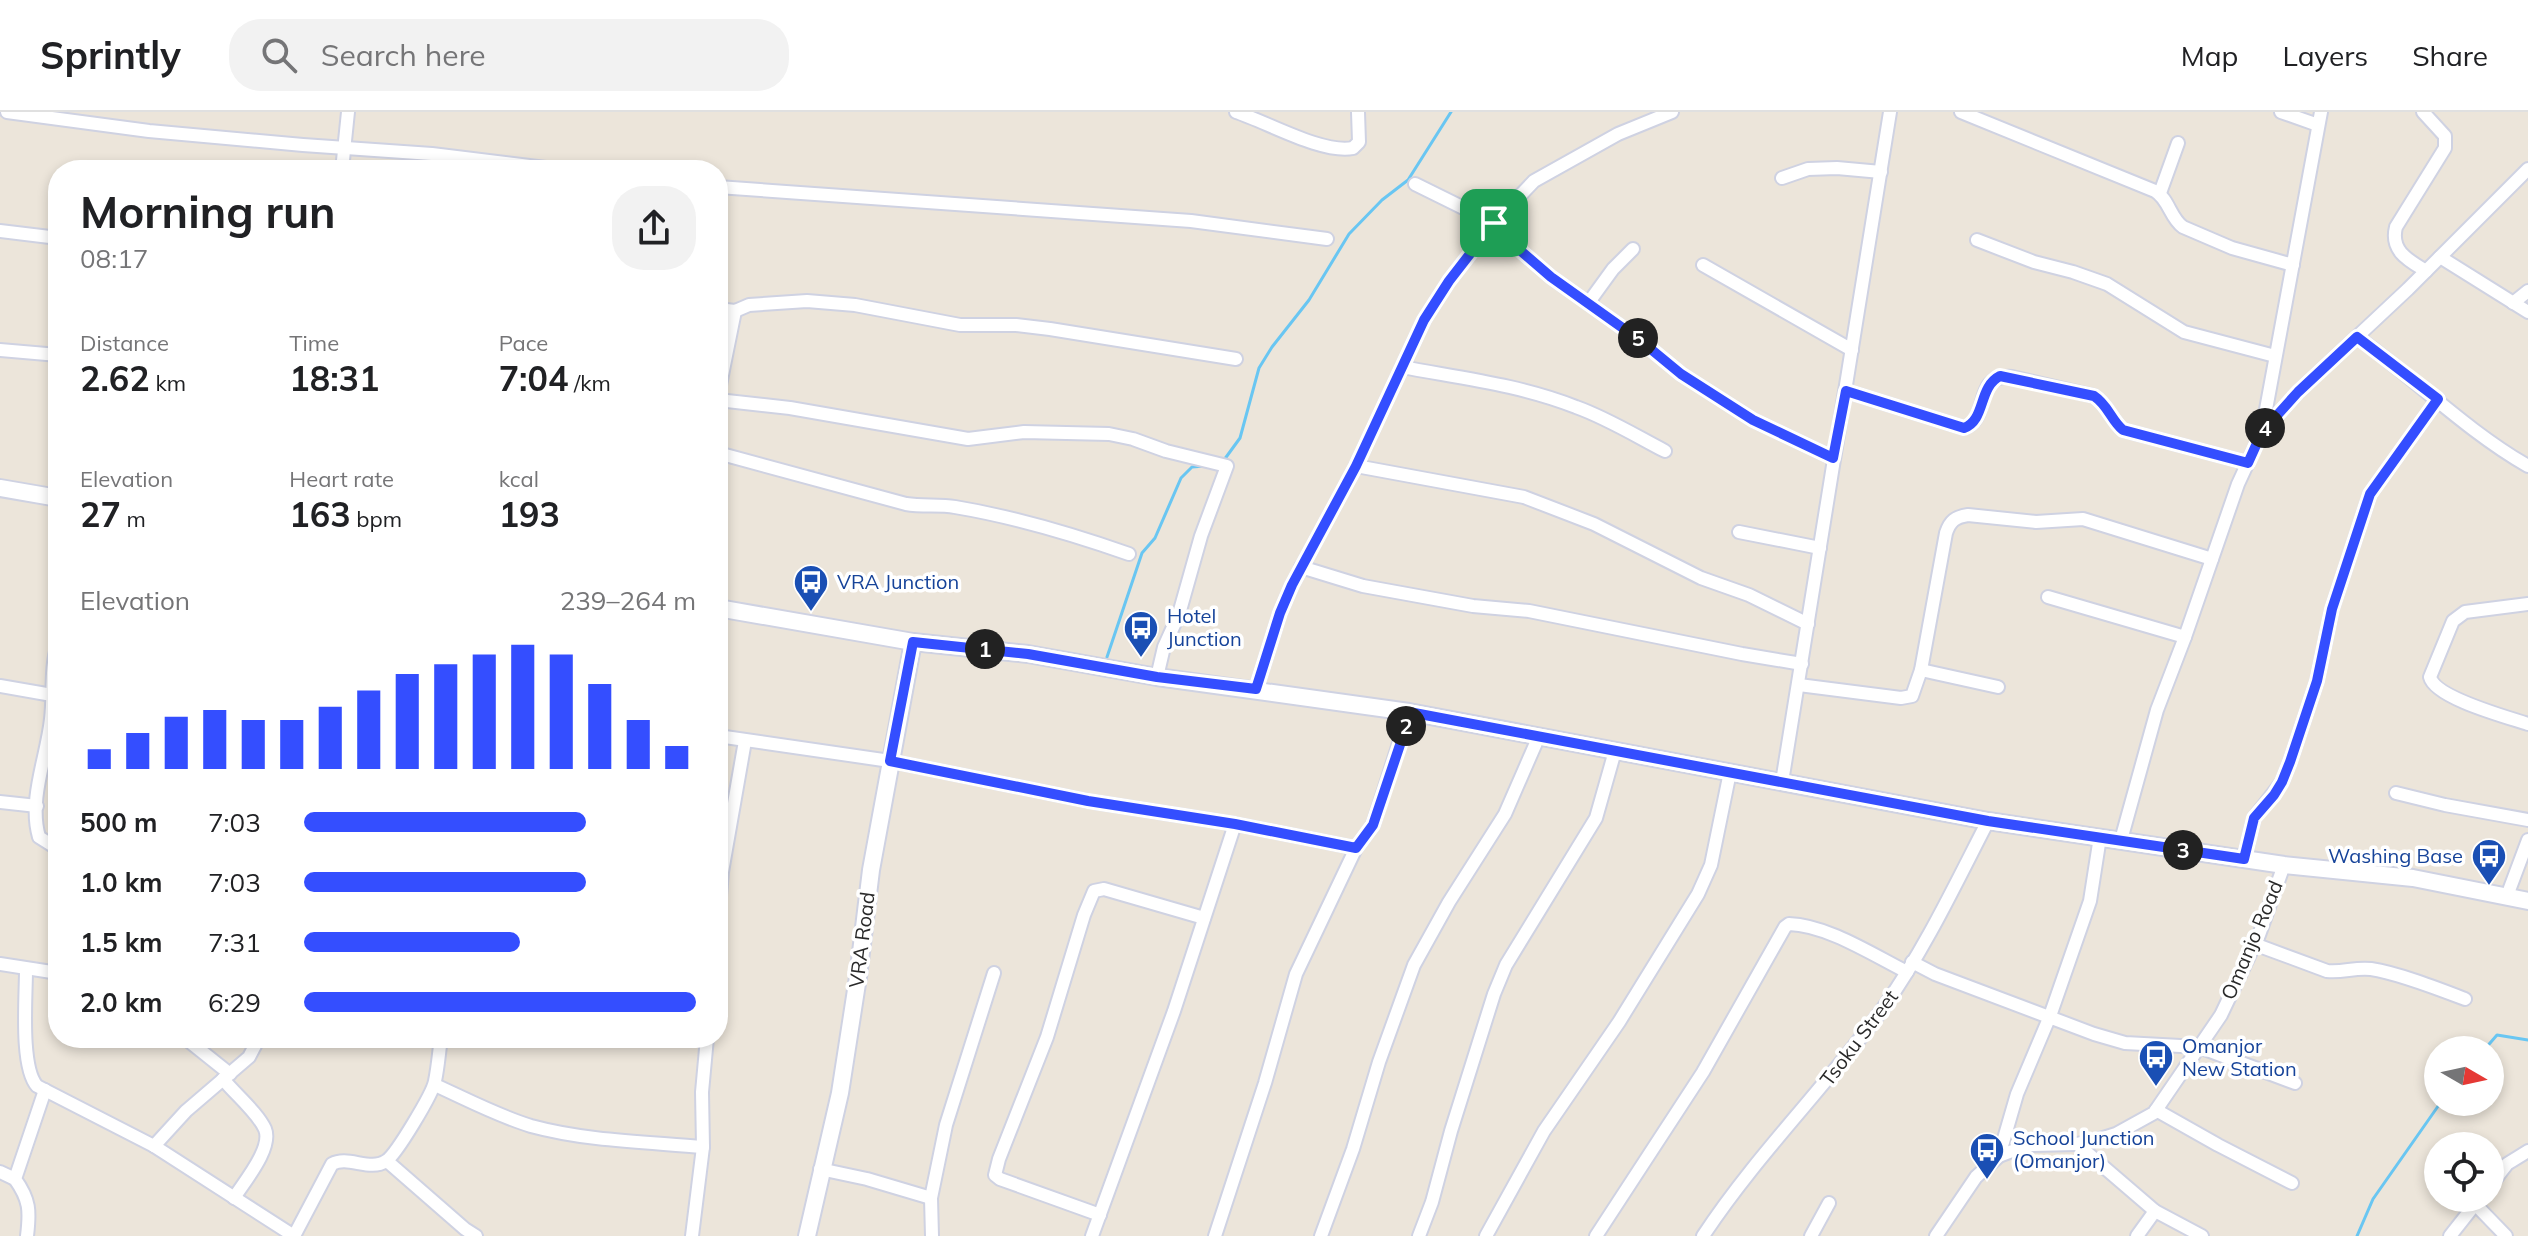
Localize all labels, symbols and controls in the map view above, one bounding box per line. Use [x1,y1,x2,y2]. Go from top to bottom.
search box [229,19,789,91]
text: Sprintly [40,31,181,79]
icon: search [257,33,301,77]
text: Search here [321,36,486,74]
text: Map [2181,38,2238,73]
text: Layers [2282,38,2368,73]
text: Share [2412,38,2488,73]
text: Morning run [80,184,336,239]
button: share [612,186,696,270]
pin [1460,189,1528,257]
icon: arrive [1472,201,1516,245]
text: 08:17 [80,242,148,275]
pin: 5 [1618,318,1658,358]
text: 5 [1631,324,1645,352]
text: Distance [80,329,169,357]
text: Time [289,329,339,357]
text: Pace [499,329,548,357]
text: 2.62 [80,357,150,400]
text: 18:31 [289,357,379,400]
text: 7:04 [499,357,568,400]
text: km [150,369,186,397]
text: /km [568,369,611,397]
pin: 4 [2245,408,2285,448]
text: 4 [2258,414,2272,442]
text: Elevation [80,465,173,493]
text: Heart rate [289,465,394,493]
text: kcal [499,465,539,493]
text: 27 [80,493,121,536]
text: 163 [289,493,351,536]
text: 193 [499,493,560,536]
text: m [121,505,146,533]
text: bpm [351,505,402,533]
bus stop icon: VRA Junction [792,563,830,613]
place label: VRA Junction [837,569,959,594]
text: Elevation [80,584,190,617]
text: 239–264 m [560,584,696,617]
place label: Hotel Junction [1167,603,1242,651]
bus stop icon: Hotel Junction [1122,609,1160,659]
pin: 1 [965,629,1005,669]
text: 1 [978,635,992,663]
pin: 2 [1386,706,1426,746]
text: 2 [1399,712,1413,740]
text: 500 m [80,806,157,839]
text: 7:03 [208,806,261,839]
pin: 3 [2163,830,2203,870]
text: 3 [2176,836,2190,864]
bus stop icon: Washing Base [2470,837,2508,887]
place label: Washing Base [2328,843,2463,868]
text: 1.0 km [80,866,163,899]
text: 7:03 [208,866,261,899]
street label: Omanjo Road [2215,876,2288,1003]
street label: VRA Road [843,891,880,989]
text: 1.5 km [80,926,163,959]
text: 7:31 [208,926,261,959]
street label: Tsoku Street [1814,985,1903,1091]
text: 2.0 km [80,986,163,1019]
text: 6:29 [208,986,261,1019]
place label: Omanjor New Station [2182,1033,2297,1081]
north arrow [2424,1036,2504,1116]
map controls [2424,1036,2504,1212]
bus stop icon: Omanjor New Station [2137,1038,2175,1088]
place label: School Junction (Omanjor) [2013,1125,2155,1173]
bus stop icon: School Junction (Omanjor) [1968,1131,2006,1181]
button: locate [2424,1132,2504,1212]

